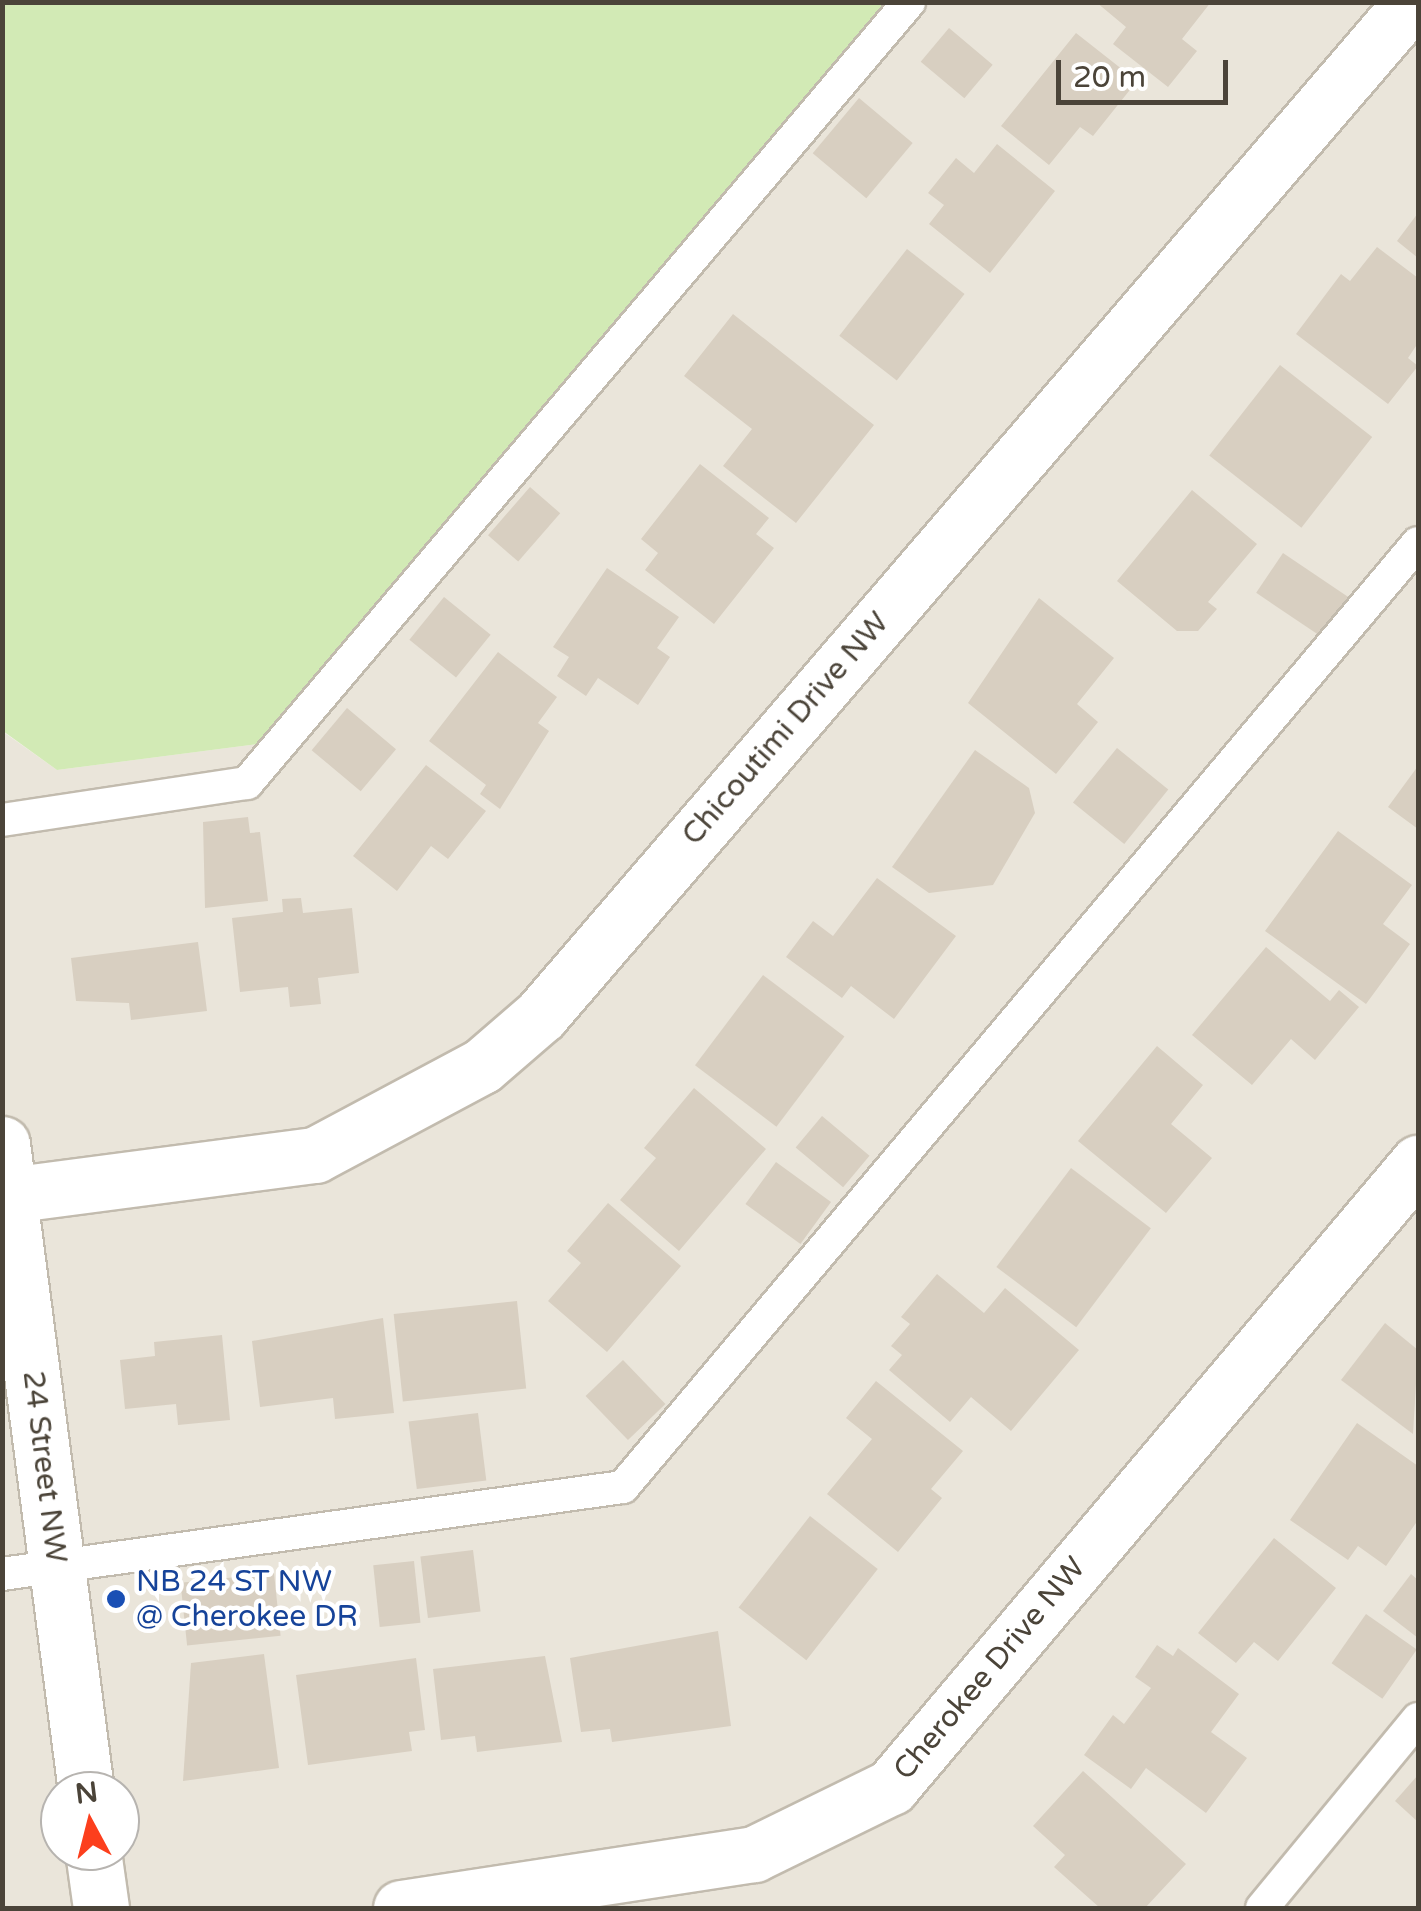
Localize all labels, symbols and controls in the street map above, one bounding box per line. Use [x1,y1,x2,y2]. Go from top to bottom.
scale bar [1061,40,1234,102]
text: 20 m [1073,59,1146,96]
street label: Chicoutimi Drive NW [675,605,897,853]
street label: 24 Street NW [14,1369,74,1565]
street label: Cherokee Drive NW [886,1550,1094,1788]
place label: NB 24 ST NW @ Cherokee DR [136,1564,358,1634]
marker: NB 24 ST NW @ Cherokee DR [105,1588,127,1610]
north arrow [40,1771,140,1871]
text: N [73,1775,100,1811]

